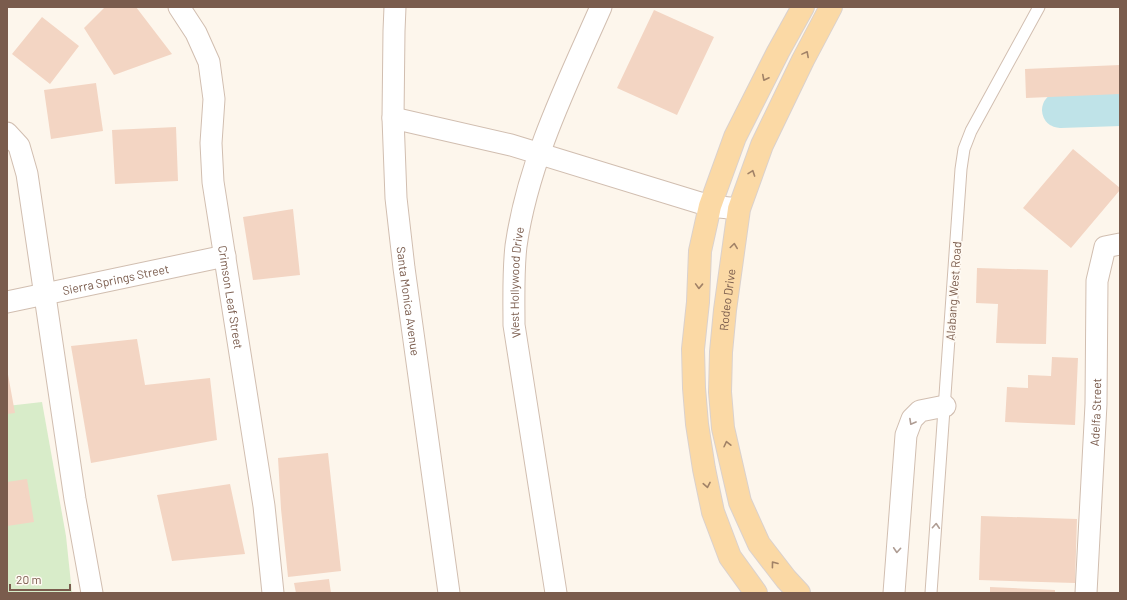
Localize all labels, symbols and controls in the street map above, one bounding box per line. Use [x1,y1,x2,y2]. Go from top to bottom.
one-way arrow [801,51,808,58]
one-way arrow [762,74,770,81]
one-way arrow [747,169,756,176]
street label: West Hollywood Drive [507,226,526,339]
street label: Alabang West Road [943,241,963,341]
one-way arrow [729,242,738,249]
street label: Crimson Leaf Street [216,244,246,350]
street label: Santa Monica Avenue [395,246,423,357]
street label: Sierra Springs Street [61,261,170,297]
street label: Rodeo Drive [716,268,738,332]
one-way arrow [694,283,703,289]
street label: Adelfa Street [1087,378,1103,447]
one-way arrow [909,418,917,425]
one-way arrow [723,441,731,447]
one-way arrow [703,482,711,488]
one-way arrow [931,523,940,529]
one-way arrow [893,547,902,553]
one-way arrow [772,561,779,568]
scale bar [10,566,70,592]
text: 20 m [16,572,42,586]

